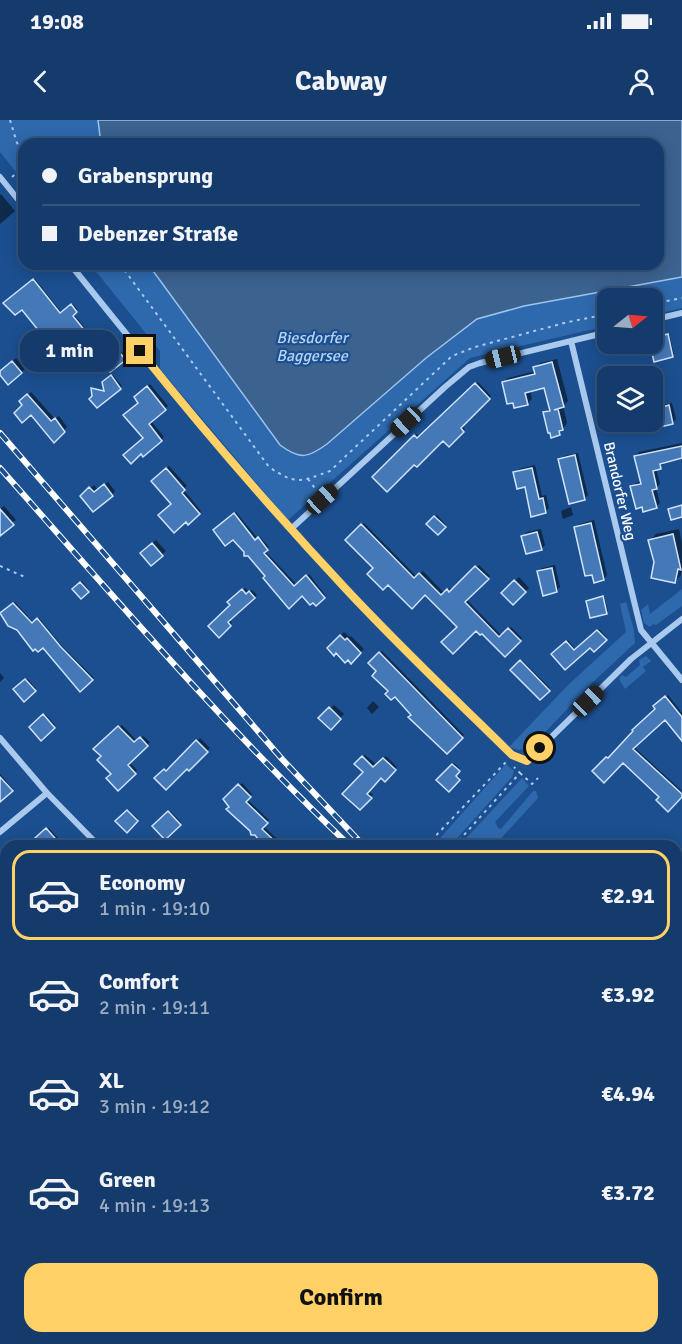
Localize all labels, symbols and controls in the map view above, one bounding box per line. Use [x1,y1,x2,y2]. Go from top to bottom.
text: 19:08 [30,8,84,35]
icon: back [24,65,57,98]
text: Cabway [295,65,387,98]
icon: person [625,65,658,98]
text: Grabensprung [78,162,213,189]
text: Debenzer Straße [78,220,238,247]
north arrow [597,288,663,354]
map controls [597,288,663,432]
water label: Biesdorfer Baggersee [276,328,350,366]
callout: 1 min [20,330,119,372]
route end [126,337,153,364]
text: 1 min [45,338,94,363]
car [483,344,523,370]
button: layers [597,366,663,432]
car [387,403,425,441]
street label: Brandorfer Weg [600,440,640,542]
car [303,480,341,518]
car [569,682,607,720]
route start [526,734,553,761]
icon: car [27,868,81,922]
text: Economy [99,869,185,896]
text: €2.91 [601,882,655,909]
text: 1 min · 19:10 [99,896,210,921]
icon: car [27,967,81,1021]
text: Comfort [99,968,179,995]
text: €3.92 [601,981,655,1008]
text: 2 min · 19:11 [99,995,210,1020]
icon: car [27,1066,81,1120]
text: XL [99,1067,124,1094]
text: €4.94 [601,1080,655,1107]
text: 3 min · 19:12 [99,1094,210,1119]
icon: car [27,1165,81,1219]
text: Green [99,1166,156,1193]
text: €3.72 [601,1179,655,1206]
text: 4 min · 19:13 [99,1193,210,1218]
button: Confirm [24,1263,658,1332]

